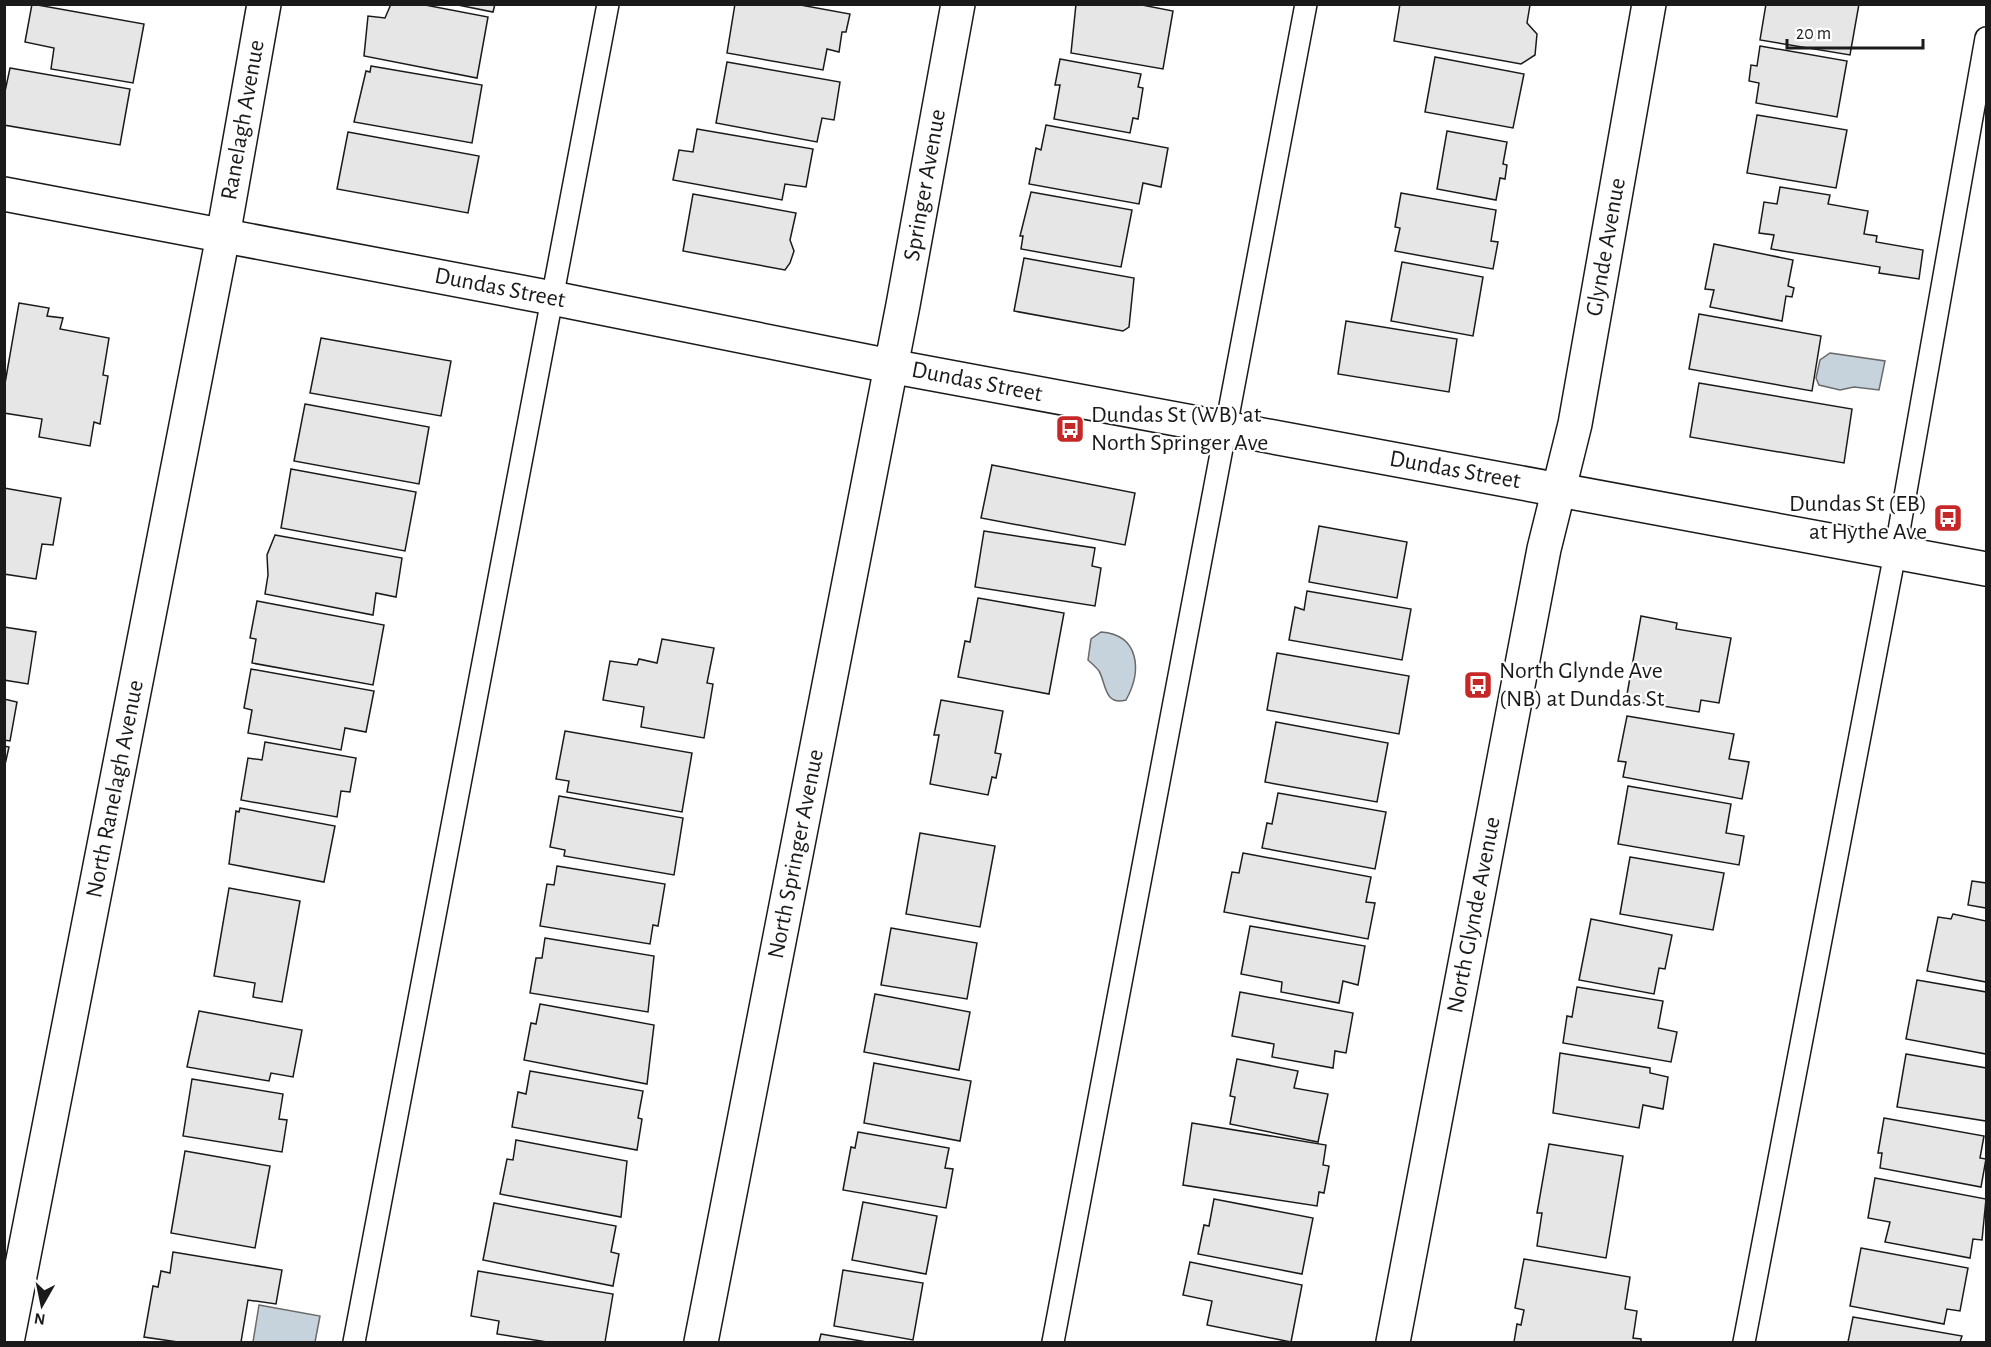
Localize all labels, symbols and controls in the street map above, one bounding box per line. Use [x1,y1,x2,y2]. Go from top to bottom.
scale bar [1787,12,1924,50]
text: 20 m [1796,25,1831,43]
street label: Ranelagh Avenue [217,38,269,202]
street label: Springer Avenue [900,107,950,263]
street label: Glynde Avenue [1582,176,1630,318]
street label: Dundas Street [433,264,568,313]
street label: Dundas Street [910,358,1045,407]
place label: Dundas St (WB) at North Springer Ave [1091,403,1268,455]
bus stop icon: Dundas St (WB) at North Springer Ave [1054,413,1086,445]
street label: Dundas Street [1388,447,1523,493]
place label: Dundas St (EB) at Hythe Ave [1789,492,1927,544]
bus stop icon: Dundas St (EB) at Hythe Ave [1932,502,1964,534]
place label: North Glynde Ave (NB) at Dundas St [1499,659,1665,711]
bus stop icon: North Glynde Ave (NB) at Dundas St [1462,669,1494,701]
street label: North Ranelagh Avenue [82,678,148,900]
street label: North Springer Avenue [764,747,828,961]
street label: North Glynde Avenue [1443,815,1505,1015]
north arrow [12,1275,72,1335]
text: N [33,1310,47,1328]

